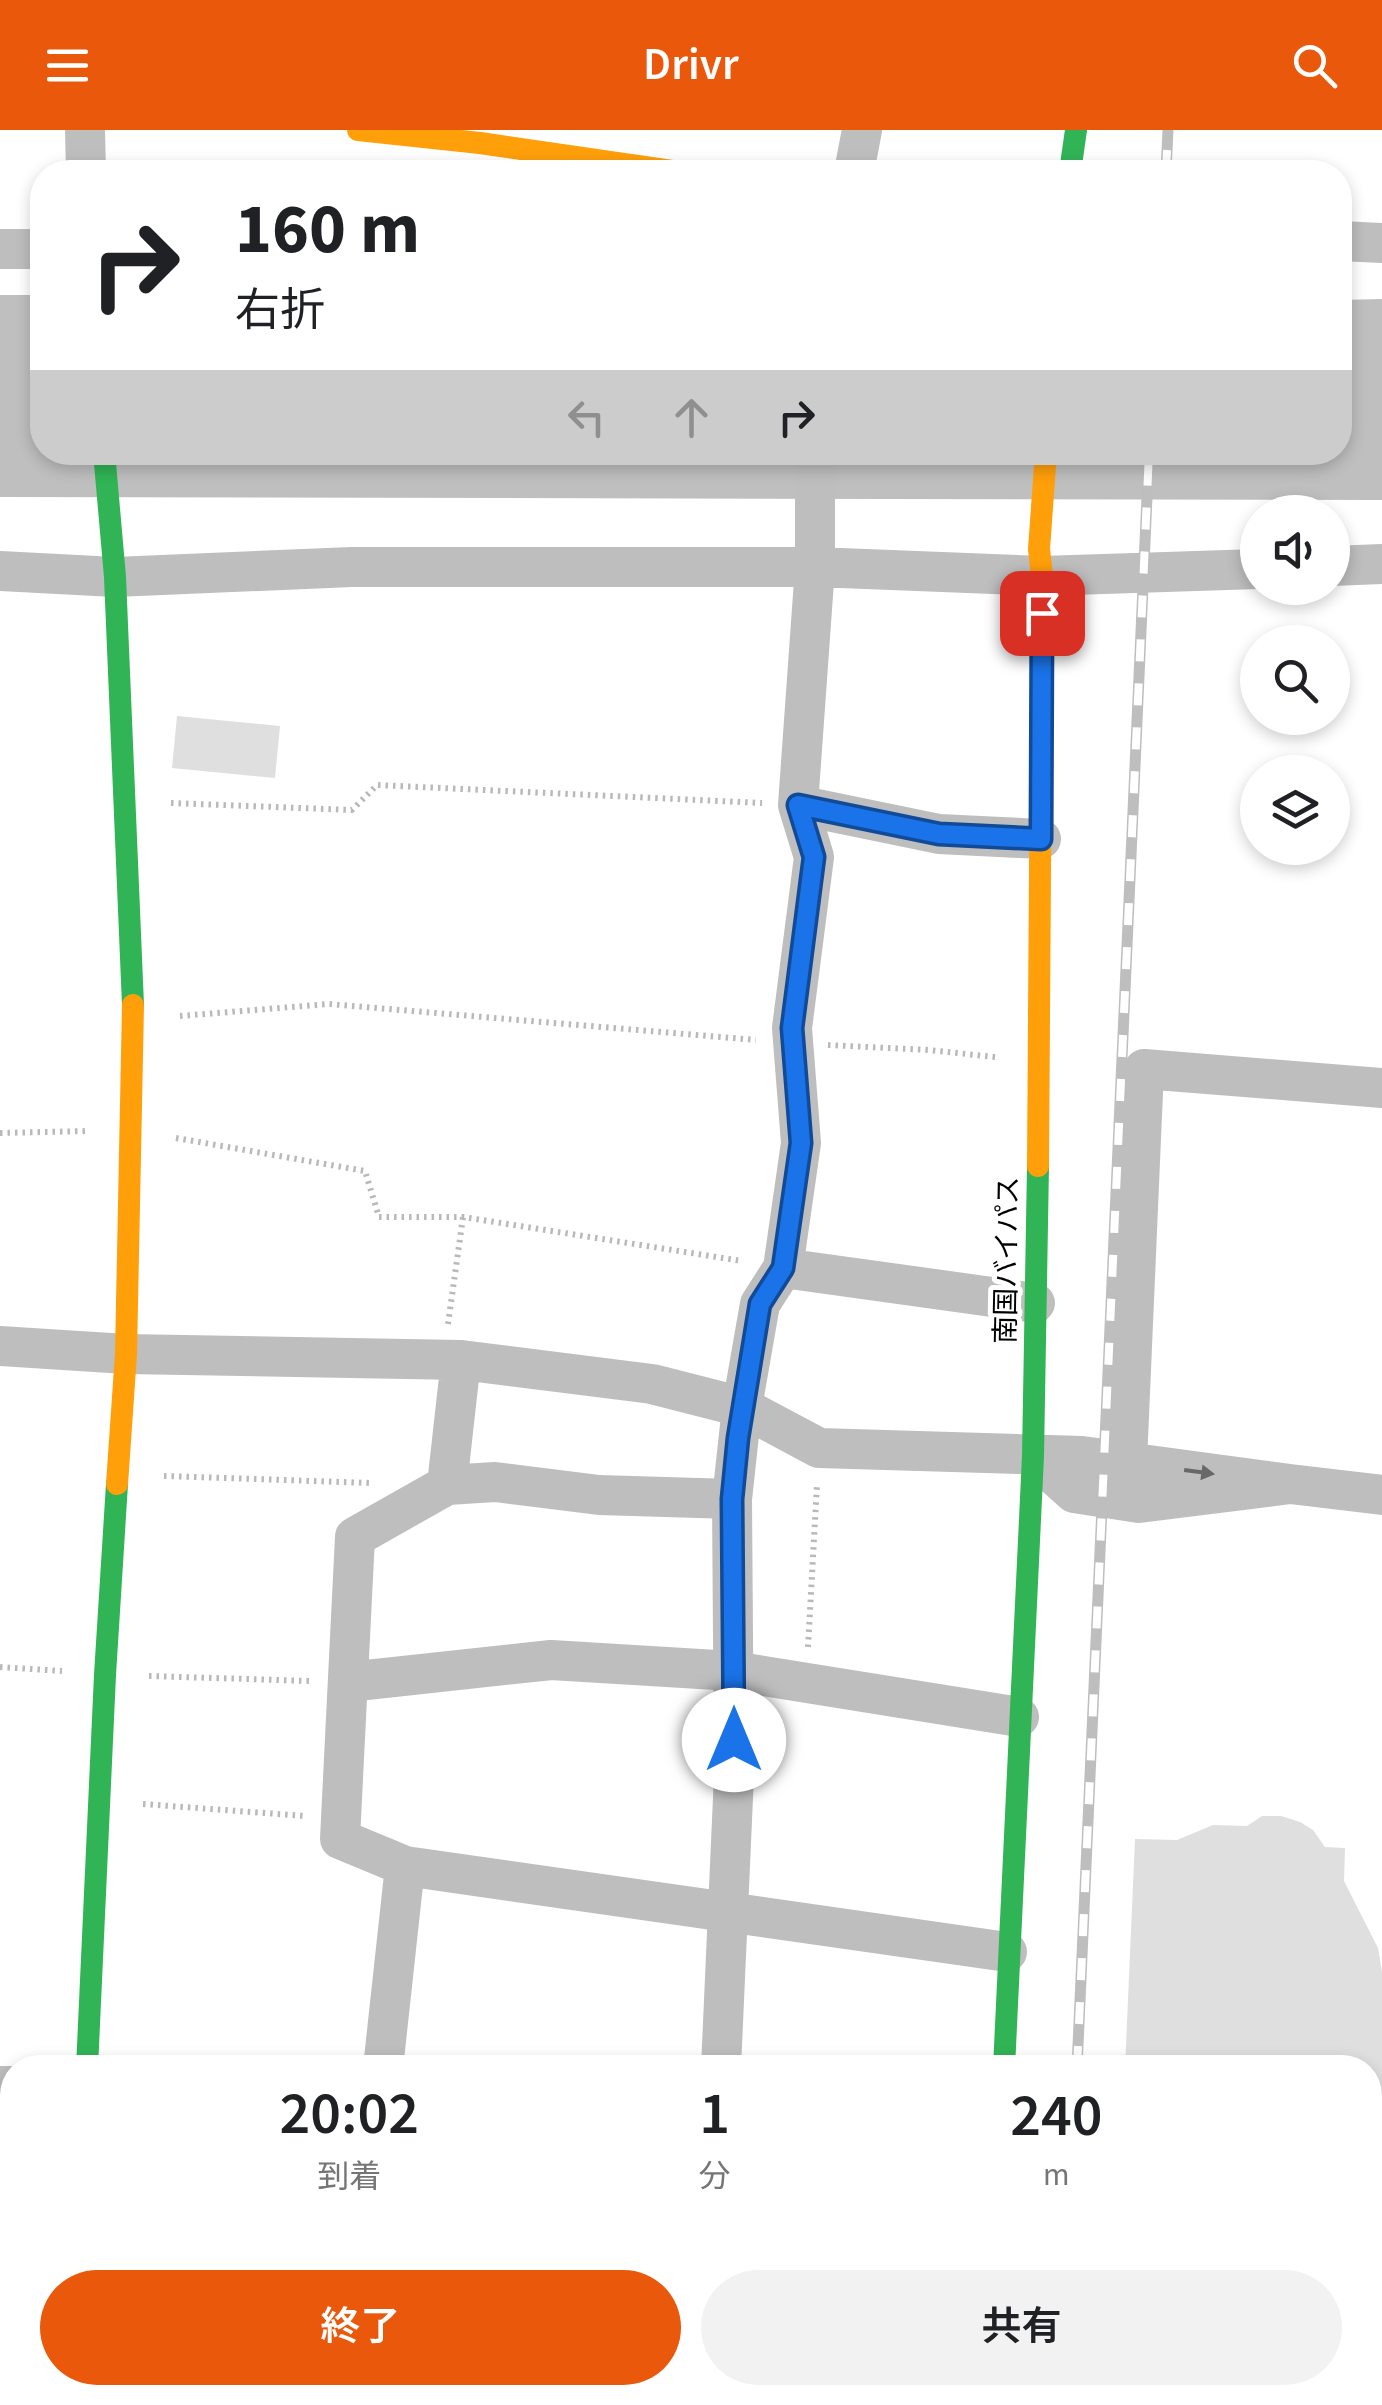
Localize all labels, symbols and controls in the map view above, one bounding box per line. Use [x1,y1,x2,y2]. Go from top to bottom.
text: Drivr [643,33,739,97]
icon: menu [40,38,95,93]
icon: search [1287,38,1342,93]
text: 160 m [235,180,420,280]
icon: right [70,200,200,330]
text: 右折 [235,279,325,343]
icon: left [559,390,614,445]
icon: ahead [664,390,719,445]
icon: right [769,390,824,445]
map controls [1240,495,1350,865]
button: sound [1240,495,1350,605]
pin [1000,571,1085,656]
icon: arrive [1015,586,1070,641]
button: search [1240,625,1350,735]
button: layers [1240,755,1350,865]
street label: 南国バイパス [986,1176,1028,1344]
one-way arrow [1184,1464,1216,1480]
position arrow [682,1688,786,1792]
text: 20:02 [280,2072,419,2157]
text: 1 [699,2072,730,2157]
text: 240 [1010,2074,1102,2159]
text: m [1043,2152,1070,2198]
text: 到着 [317,2154,381,2200]
text: 分 [699,2154,731,2200]
button: 終了 [40,2270,681,2385]
button: 共有 [701,2270,1342,2385]

